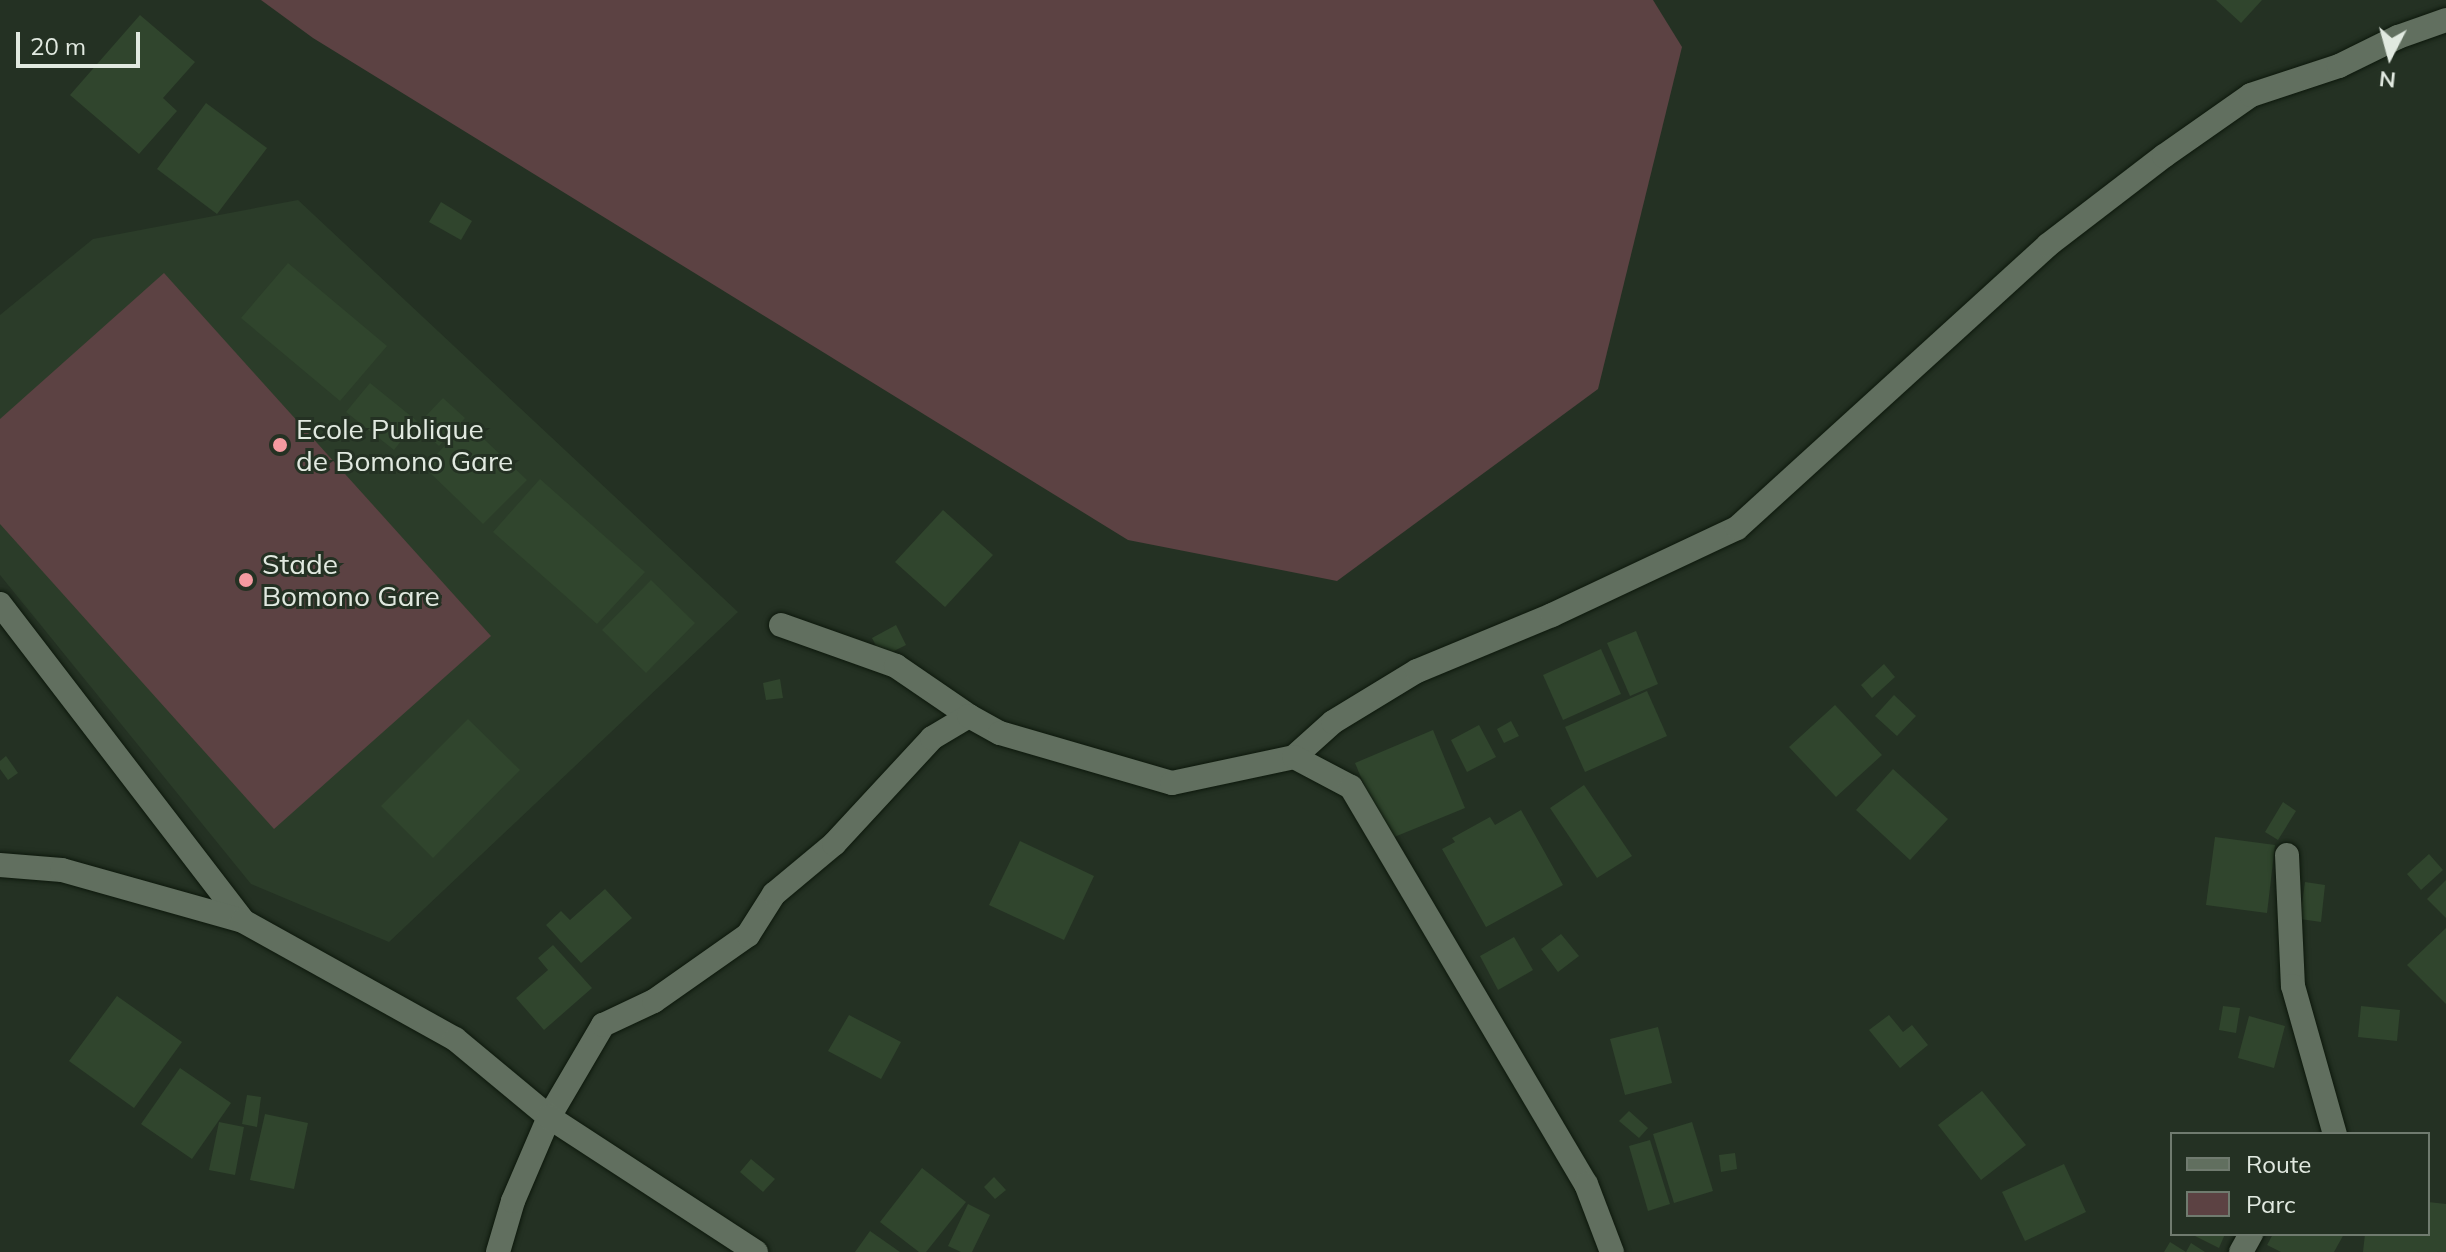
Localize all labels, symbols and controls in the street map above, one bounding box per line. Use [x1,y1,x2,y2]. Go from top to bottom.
scale bar [20,16,144,66]
north arrow [2350,16,2430,96]
text: 20 m [30,31,86,61]
text: N [2378,65,2397,95]
place label: Ecole Publique de Bomono Gare [296,412,513,478]
marker: Ecole Publique de Bomono Gare [271,436,289,454]
place label: Stade Bomono Gare [262,547,440,613]
marker: Stade Bomono Gare [237,571,255,589]
legend [2170,1132,2430,1236]
text: Route [2246,1149,2311,1179]
text: Parc [2246,1189,2296,1219]

